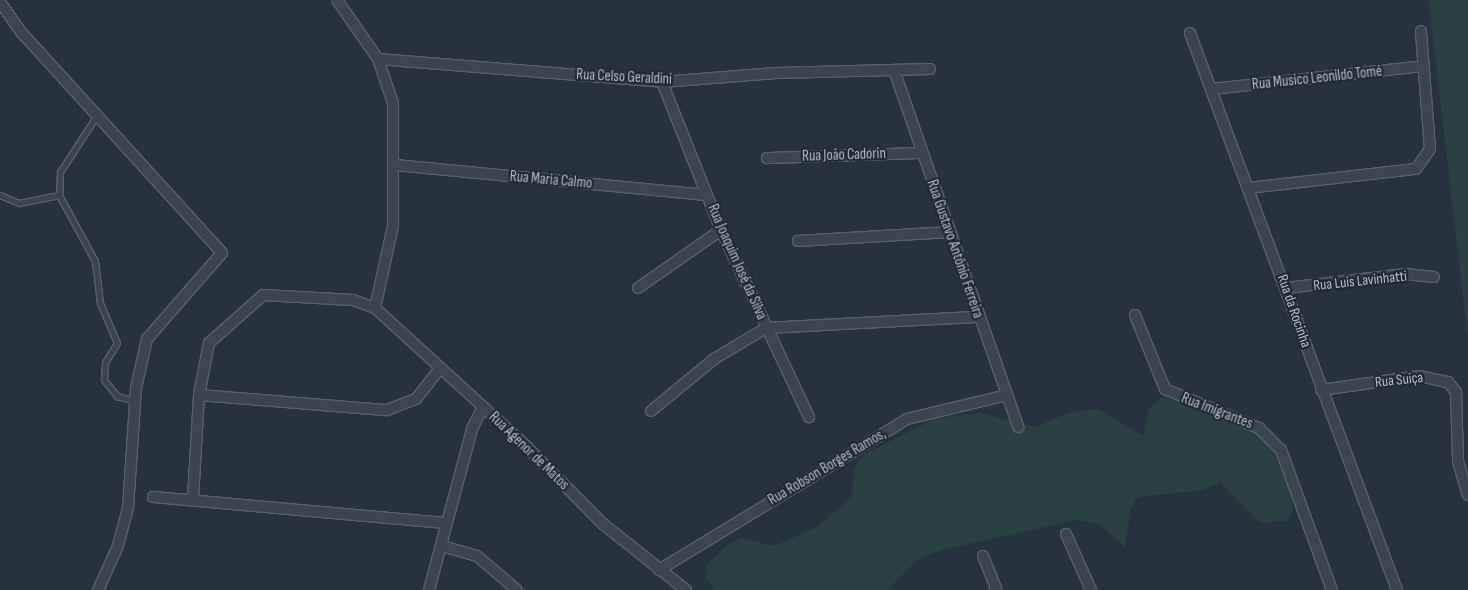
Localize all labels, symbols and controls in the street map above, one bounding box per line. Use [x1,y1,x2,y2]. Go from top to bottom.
street label: Rua Musico Leonildo Tomé [1251,62,1383,94]
street label: Rua Celso Geraldini [576,66,672,88]
street label: Rua João Cadorin [802,145,886,165]
street label: Rua Maria Calmo [509,167,593,193]
street label: Rua Gustavo Antônio Ferreira [923,177,987,321]
street label: Rua Joaquim José da Silva [703,201,771,323]
street label: Rua Luis Lavinhatti [1312,267,1408,295]
street label: Rua da Rocinha [1273,272,1315,350]
street label: Rua Suiça [1374,369,1424,391]
street label: Rua Imigrantes [1179,389,1255,433]
street label: Rua Agenor de Matos [485,408,573,494]
street label: Rua Robson Borges Ramos, [765,425,889,509]

